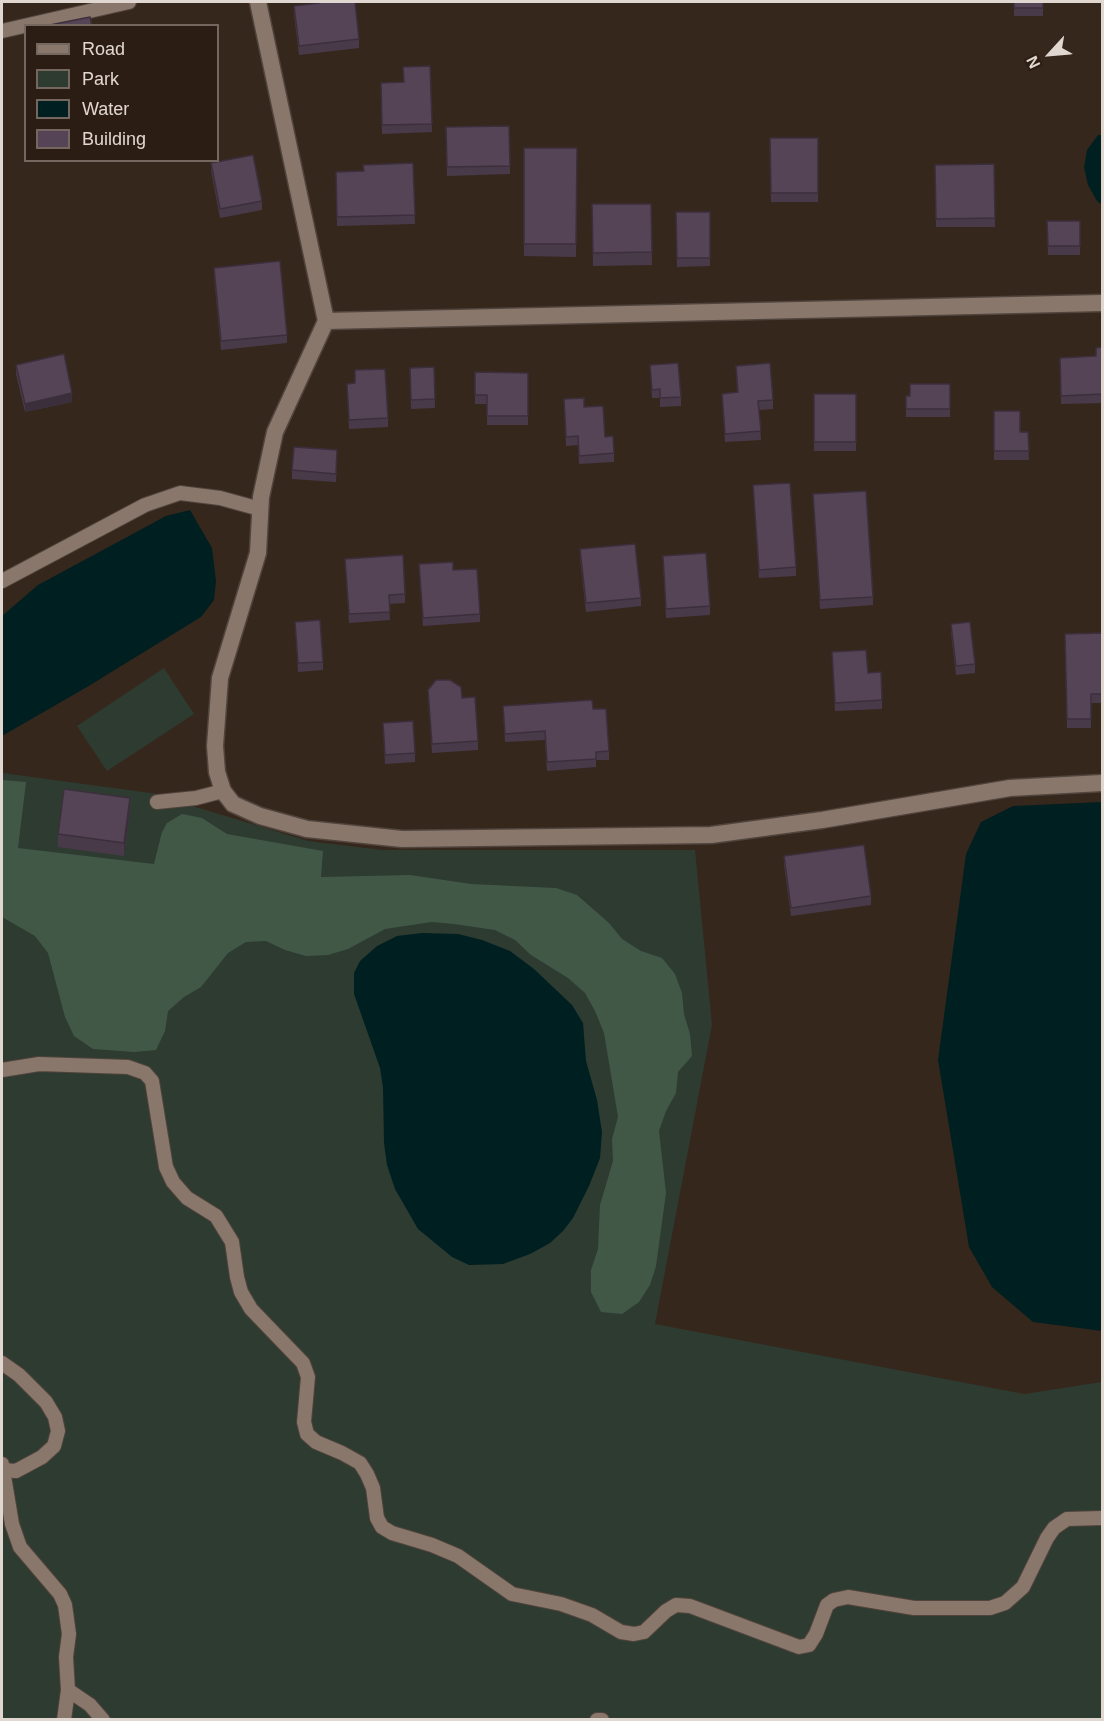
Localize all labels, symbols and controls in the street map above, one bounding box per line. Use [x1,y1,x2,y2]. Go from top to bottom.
legend [24,24,219,162]
north arrow [1020,24,1080,84]
text: Road [82,39,125,59]
text: N [1023,53,1044,71]
text: Park [82,69,119,89]
text: Water [82,99,129,119]
text: Building [82,129,146,149]

